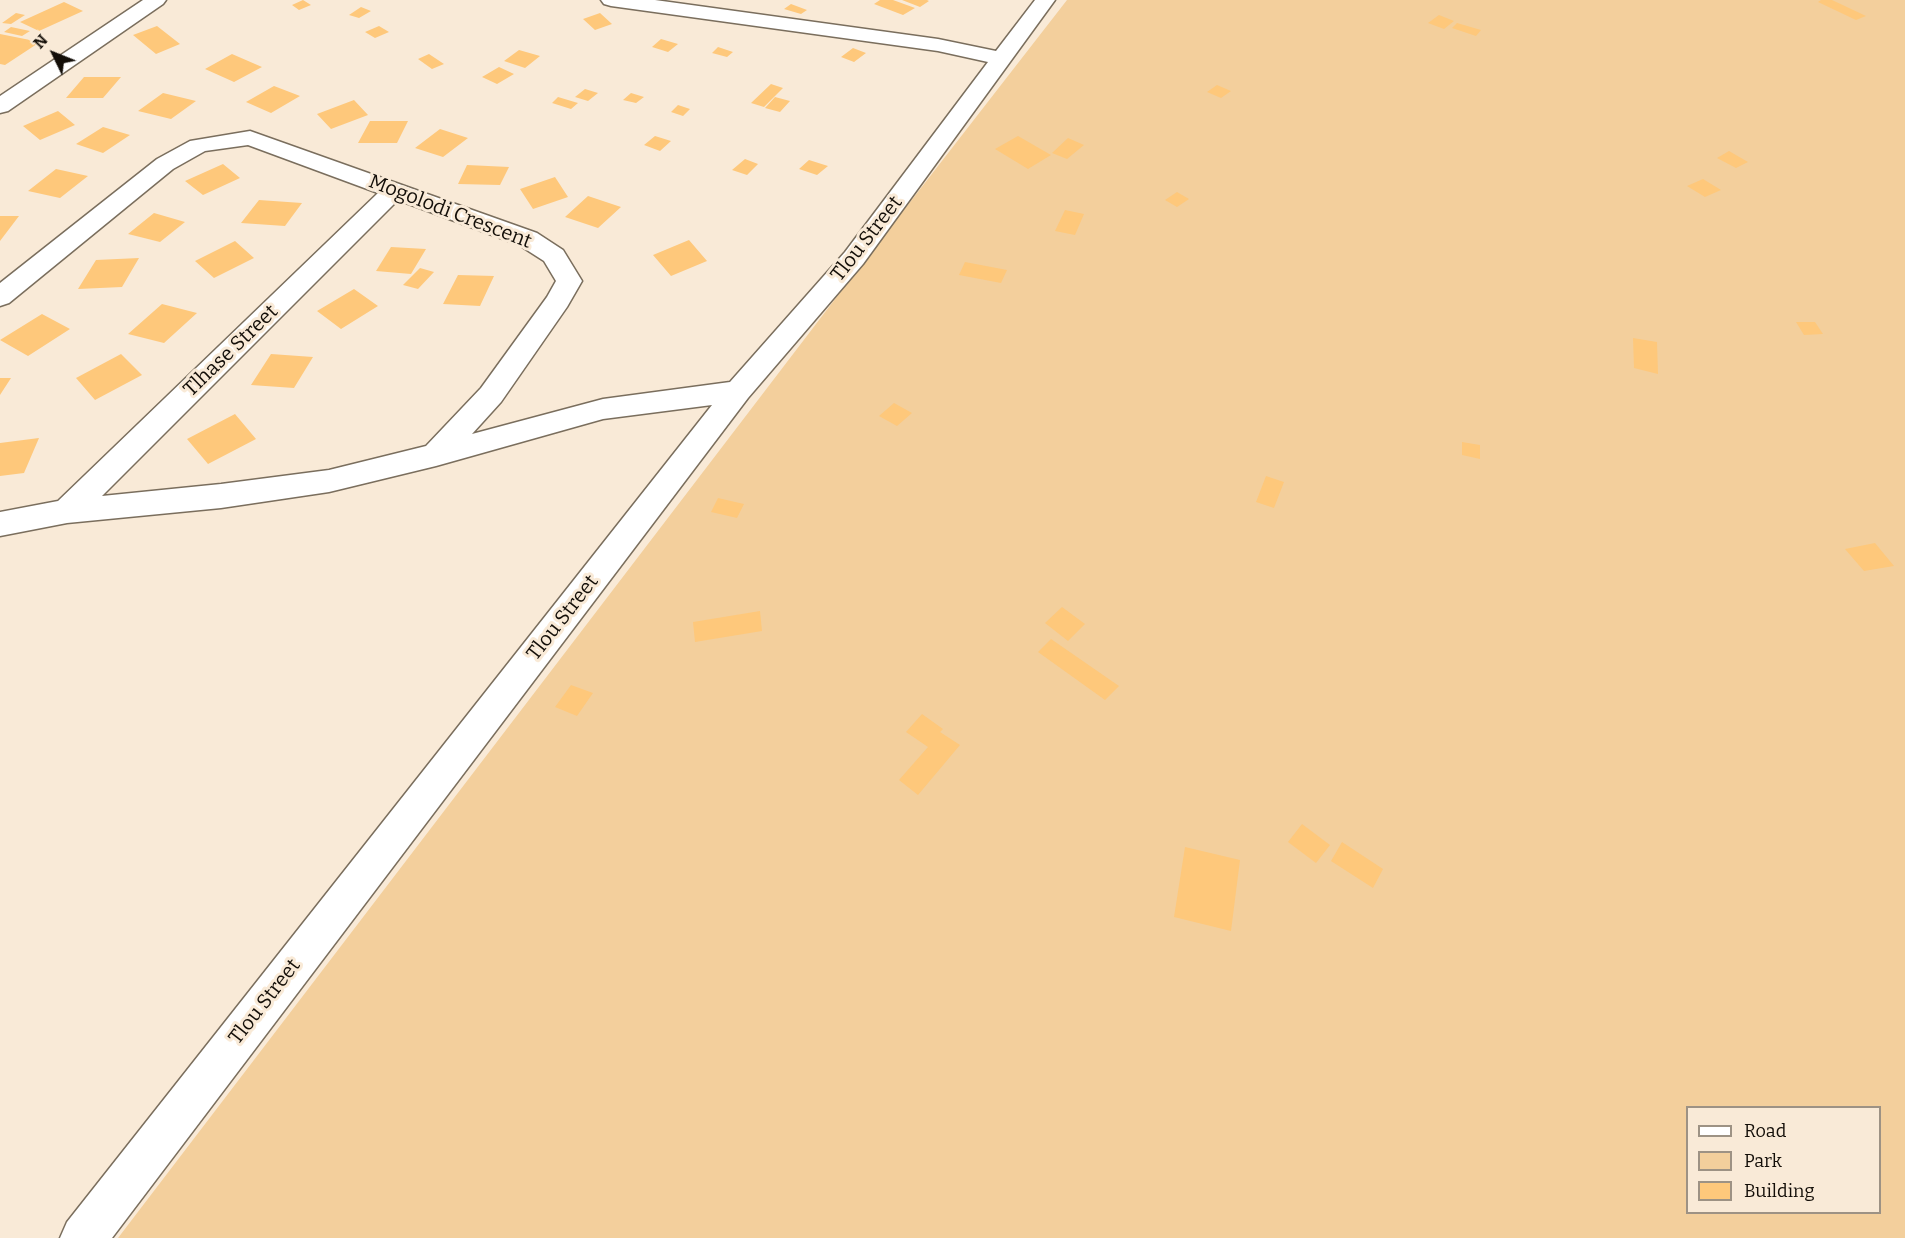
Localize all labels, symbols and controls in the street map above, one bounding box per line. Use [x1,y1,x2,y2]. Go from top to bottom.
north arrow [24,24,84,84]
text: N [29,30,52,52]
street label: Mogolodi Crescent [365,170,535,254]
street label: Tlou Street [826,192,908,286]
street label: Tlhase Street [179,300,283,402]
street label: Tlou Street [522,571,604,665]
street label: Tlou Street [224,955,306,1049]
legend [1686,1106,1881,1214]
text: Road [1744,1120,1786,1142]
text: Park [1744,1150,1782,1172]
text: Building [1744,1180,1815,1202]

